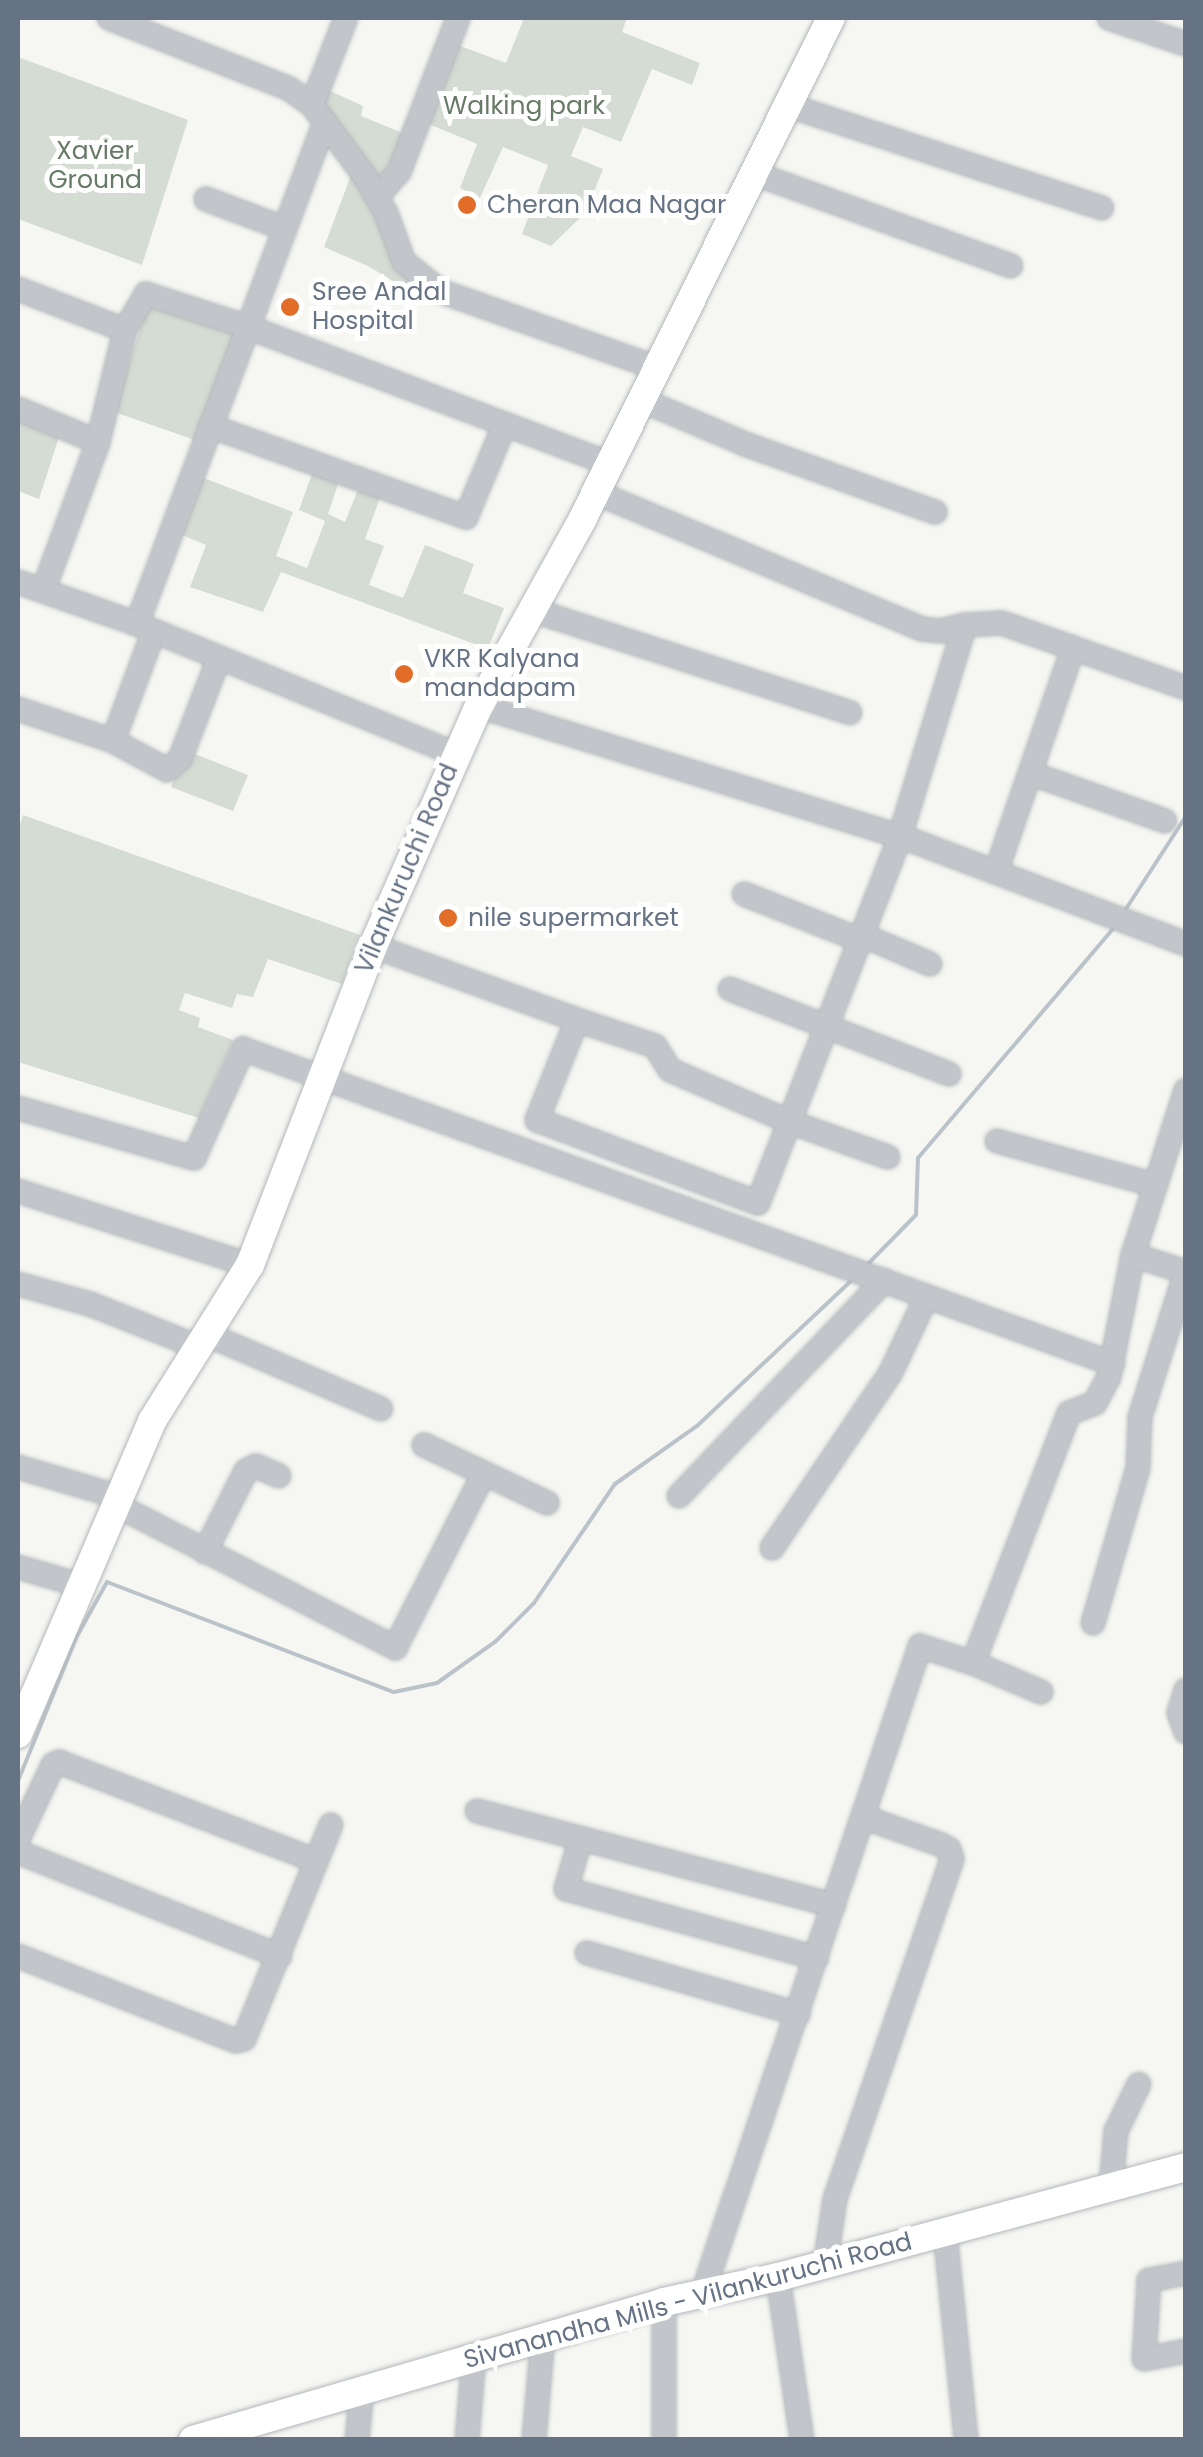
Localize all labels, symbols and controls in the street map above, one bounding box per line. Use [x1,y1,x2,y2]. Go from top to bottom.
park label: Walking park [443,91,605,121]
park label: Xavier Ground [48,137,142,196]
place label: Cheran Maa Nagar [487,190,726,220]
marker: Cheran Maa Nagar [456,194,478,216]
place label: Sree Andal Hospital [312,278,446,337]
marker: Sree Andal Hospital [277,294,303,320]
place label: VKR Kalyana mandapam [424,645,580,704]
marker: VKR Kalyana mandapam [393,663,415,685]
street label: Vilankuruchi Road [349,759,465,979]
place label: nile supermarket [468,903,679,933]
marker: nile supermarket [437,907,459,929]
street label: Sivanandha Mills - Vilankuruchi Road [461,2227,915,2375]

